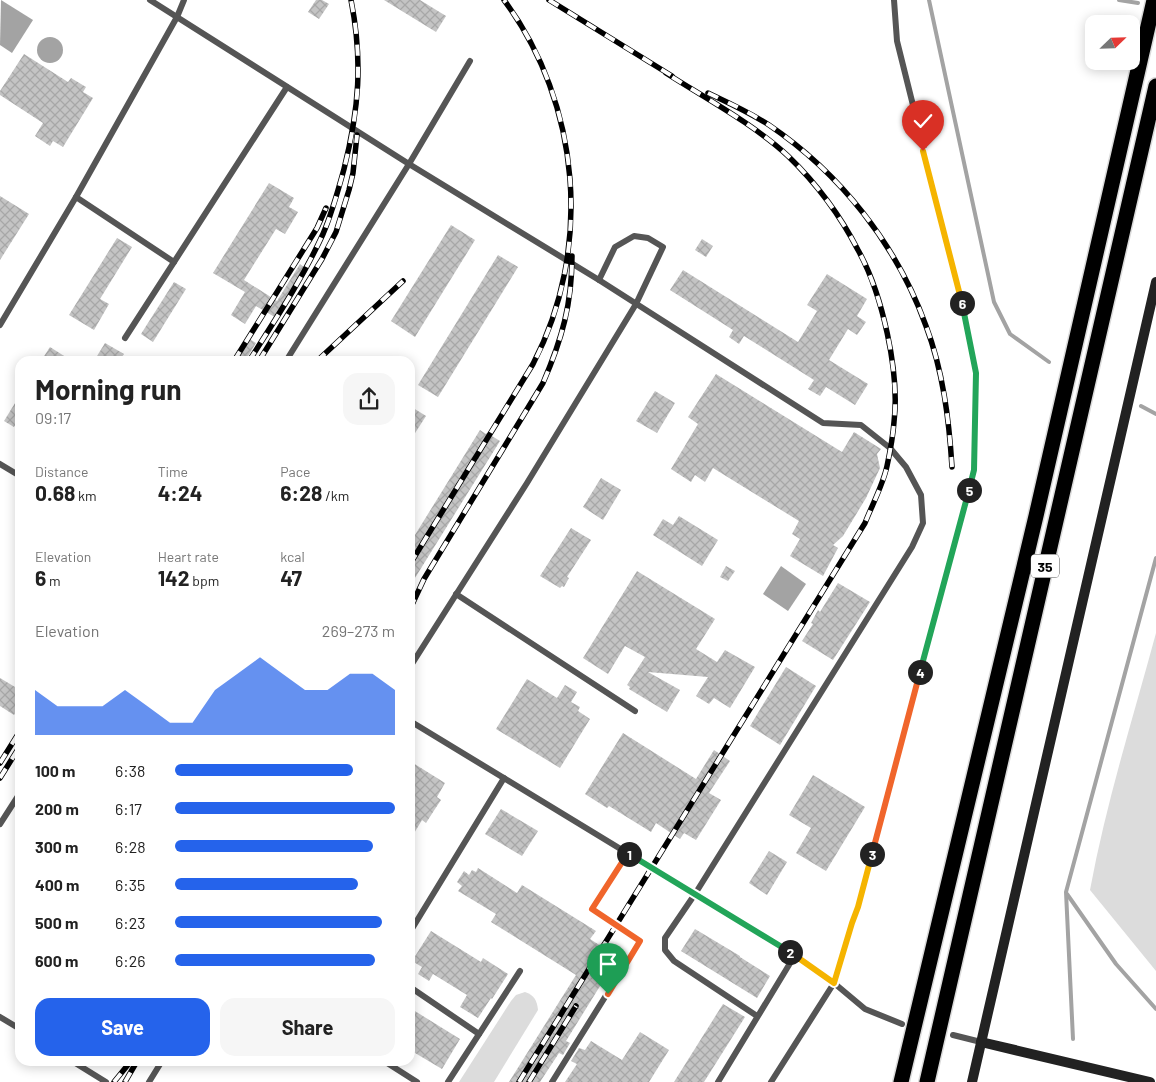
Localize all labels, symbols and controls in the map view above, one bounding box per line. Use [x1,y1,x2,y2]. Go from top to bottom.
north arrow [1085,15,1140,70]
map controls [1085,15,1140,70]
pin [902,100,944,151]
icon: check [909,107,937,135]
pin: 6 [950,290,974,316]
text: 6 [959,295,966,312]
text: Morning run [35,372,182,406]
button: share [343,373,395,425]
text: 09:17 [35,408,71,427]
text: Distance [35,463,88,480]
text: Time [158,463,188,480]
text: Pace [280,463,310,480]
pin: 5 [956,478,982,502]
text: 0.68 [35,480,75,505]
text: 4:24 [158,480,202,505]
text: 6:28 [280,480,322,505]
text: 5 [966,482,973,499]
text: km [75,487,97,504]
text: /km [322,487,349,504]
text: Elevation [35,548,91,565]
text: Heart rate [158,548,219,565]
text: kcal [280,548,305,565]
road number: 35 [1031,554,1059,578]
text: 6 [35,565,46,590]
text: 142 [158,565,190,590]
text: 47 [280,565,302,590]
text: m [46,572,61,589]
text: bpm [190,572,219,589]
text: Elevation [35,621,99,640]
text: 269–273 m [322,621,395,640]
pin: 4 [908,660,932,684]
text: 4 [916,664,925,681]
text: 100 m [35,761,75,780]
text: 6:38 [115,761,145,780]
text: 200 m [35,799,79,818]
text: 6:17 [115,799,142,818]
text: 300 m [35,837,78,856]
text: 6:28 [115,837,146,856]
pin: 1 [616,842,642,866]
pin: 3 [860,842,884,866]
text: 1 [627,846,632,863]
text: 3 [869,846,876,863]
text: 400 m [35,875,79,894]
text: 6:35 [115,875,145,894]
text: 500 m [35,913,78,932]
text: 6:23 [115,913,145,932]
pin: 2 [778,940,802,964]
pin [587,943,629,994]
text: 2 [787,944,794,961]
icon: arrive [594,950,622,978]
text: 600 m [35,951,78,970]
text: 6:26 [115,951,145,970]
button: Save [35,998,210,1056]
button: Share [220,998,395,1056]

